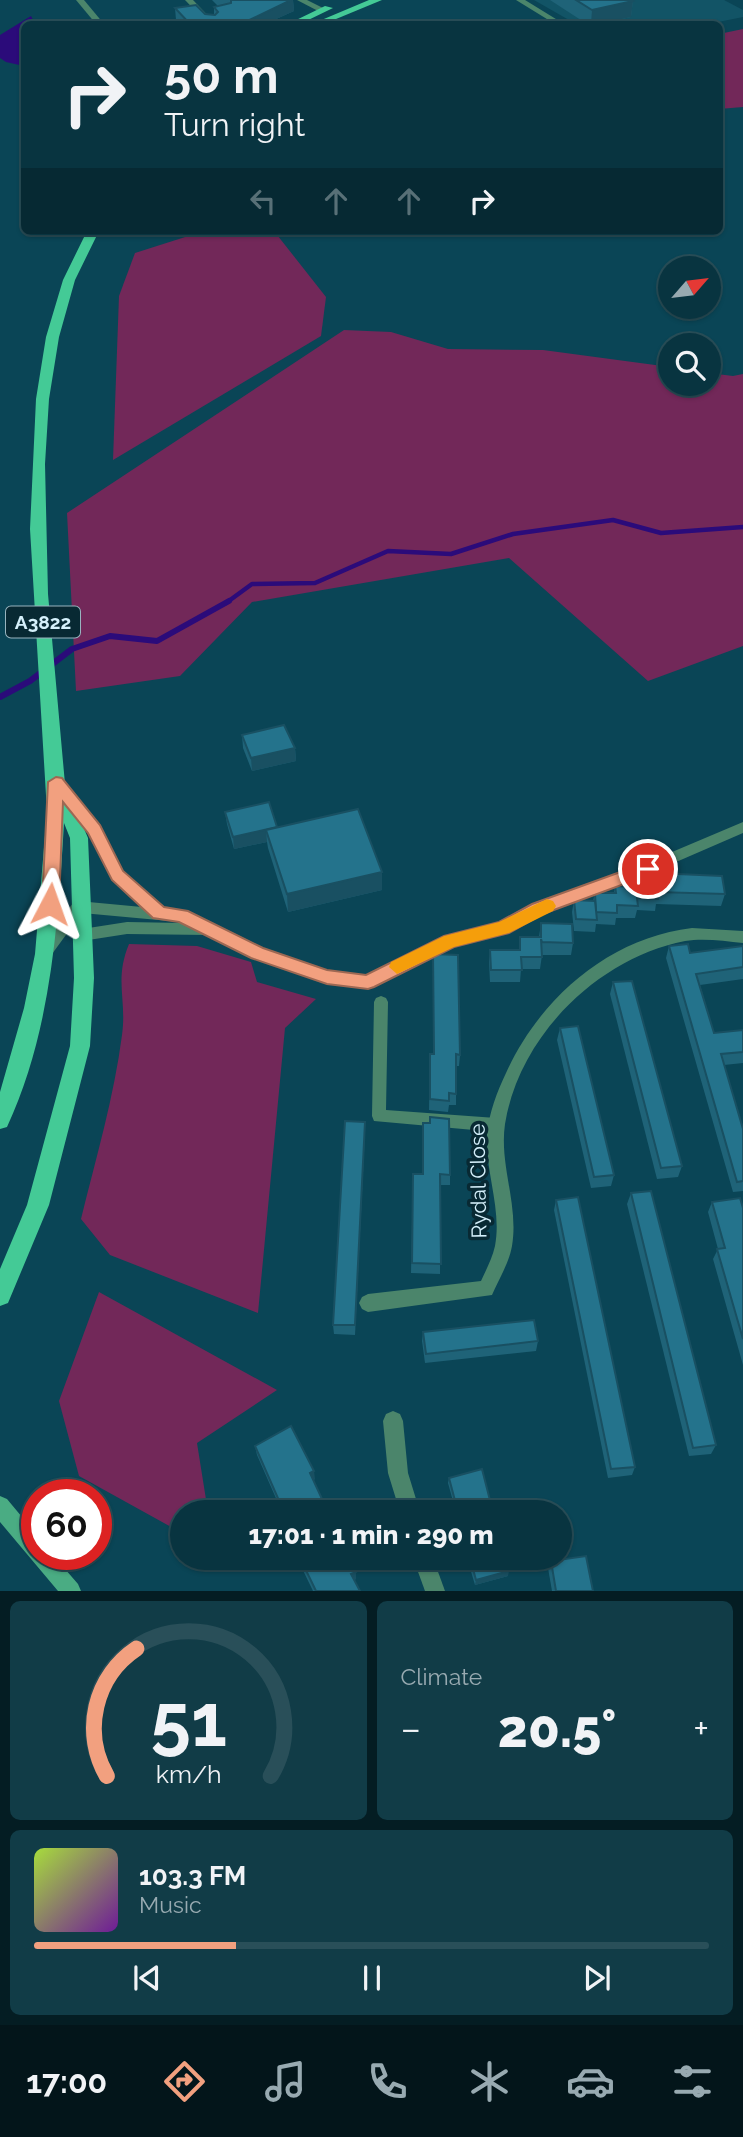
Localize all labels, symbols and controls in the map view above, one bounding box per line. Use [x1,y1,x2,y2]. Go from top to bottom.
text: 50 m [164,47,279,104]
icon: right [49,49,140,140]
text: Turn right [164,106,305,143]
icon: left [244,182,282,220]
icon: ahead [317,182,355,220]
icon: ahead [390,182,428,220]
icon: right [463,182,501,220]
north arrow [658,256,721,318]
map controls [658,256,721,396]
button: search [658,333,721,396]
road number: A3822 [6,607,80,638]
pin [618,839,678,899]
icon: arrive [629,850,667,888]
position arrow [13,867,87,941]
street label: Rydal Close [465,1123,491,1239]
speed limit sign: 60 [21,1479,112,1570]
text: 17:01 · 1 min · 290 m [248,1520,494,1550]
text: Climate [401,1663,482,1690]
text: 51 [150,1679,226,1764]
text: 20.5° [498,1698,616,1759]
text: − [401,1706,421,1751]
text: + [693,1706,709,1751]
text: km/h [155,1759,221,1789]
text: 103.3 FM [139,1861,246,1891]
text: Music [139,1891,202,1918]
icon: previous [128,1959,166,1997]
icon: pause [353,1959,391,1997]
icon: next [578,1959,616,1997]
icon: directions [160,2057,209,2106]
icon: music [261,2057,310,2106]
icon: phone [363,2057,412,2106]
icon: climate [465,2057,514,2106]
icon: car [566,2057,615,2106]
icon: filters [668,2057,717,2106]
text: 17:00 [26,2063,107,2100]

